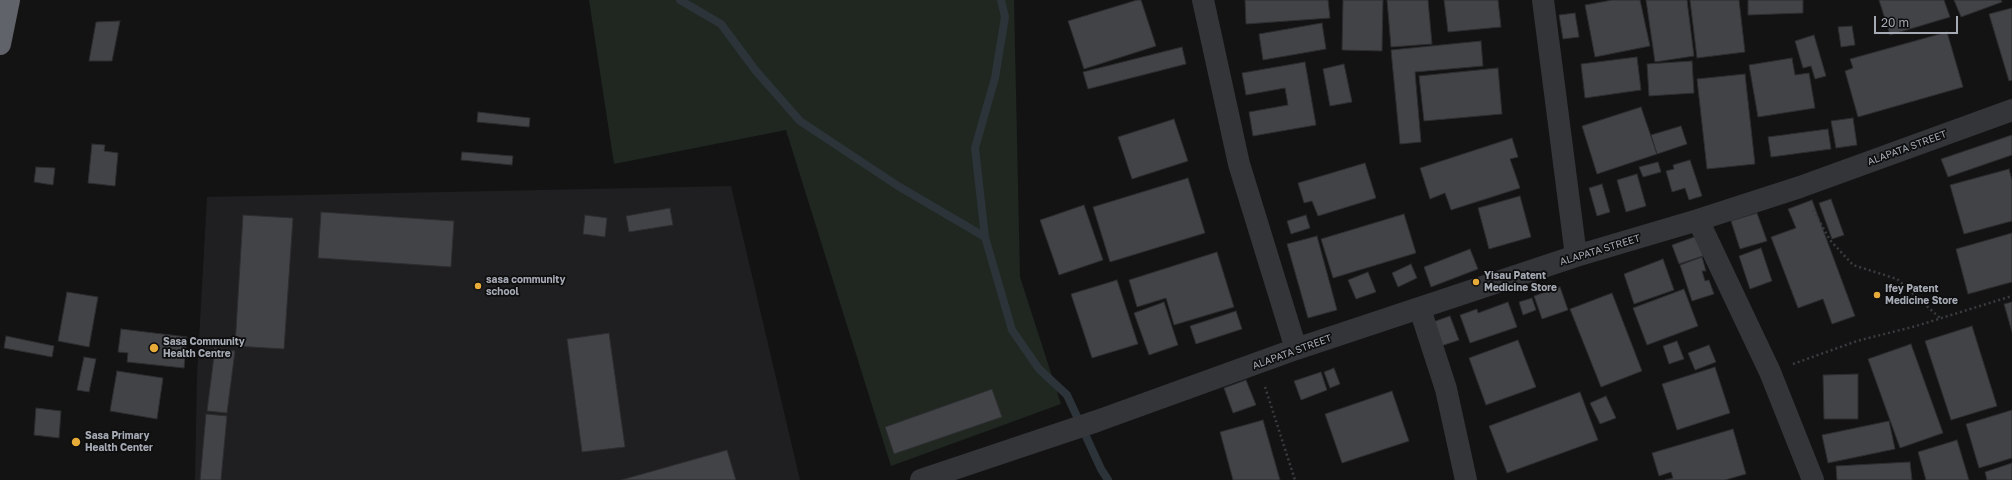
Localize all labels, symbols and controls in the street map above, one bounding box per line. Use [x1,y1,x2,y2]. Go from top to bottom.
scale bar [1876,8,1960,34]
text: 20 m [1881,15,1909,30]
street label: ALAPATA STREET [1866,128,1948,168]
street label: ALAPATA STREET [1558,232,1642,268]
place label: Yisau Patent Medicine Store [1484,270,1557,294]
place label: sasa community school [486,274,565,298]
marker: Yisau Patent Medicine Store [1471,277,1481,287]
marker: sasa community school [473,281,483,291]
place label: Ifey Patent Medicine Store [1885,283,1958,306]
marker: Ifey Patent Medicine Store [1872,290,1882,300]
street label: ALAPATA STREET [1251,332,1333,372]
place label: Sasa Community Health Centre [163,336,245,360]
marker: Sasa Community Health Centre [148,342,160,354]
place label: Sasa Primary Health Center [85,430,153,454]
marker: Sasa Primary Health Center [70,436,82,448]

